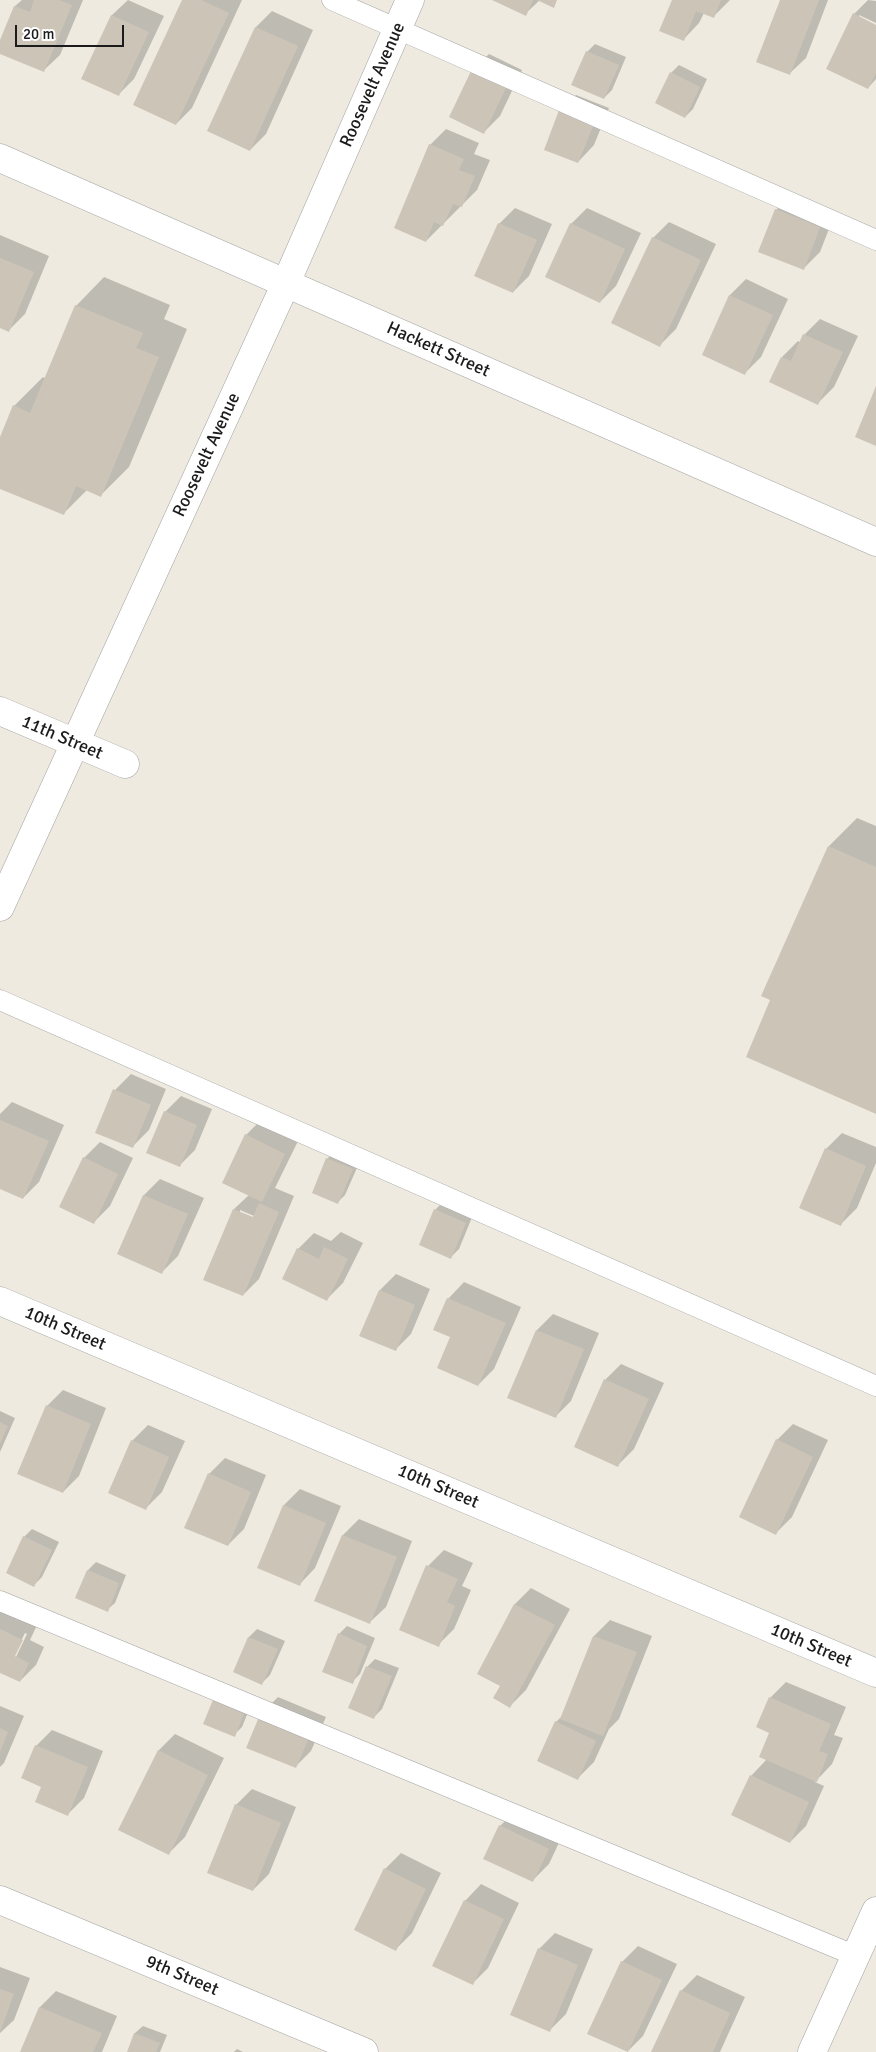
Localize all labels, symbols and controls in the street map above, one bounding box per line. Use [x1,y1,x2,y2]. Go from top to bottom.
scale bar [18,15,126,47]
street label: Roosevelt Avenue [336,19,410,151]
text: 20 m [23,25,54,43]
street label: Hackett Street [383,318,493,382]
street label: Roosevelt Avenue [169,389,245,521]
street label: 11th Street [18,711,106,765]
street label: 10th Street [21,1302,109,1356]
street label: 10th Street [394,1460,482,1514]
street label: 10th Street [767,1619,855,1673]
street label: 9th Street [142,1951,222,2001]

